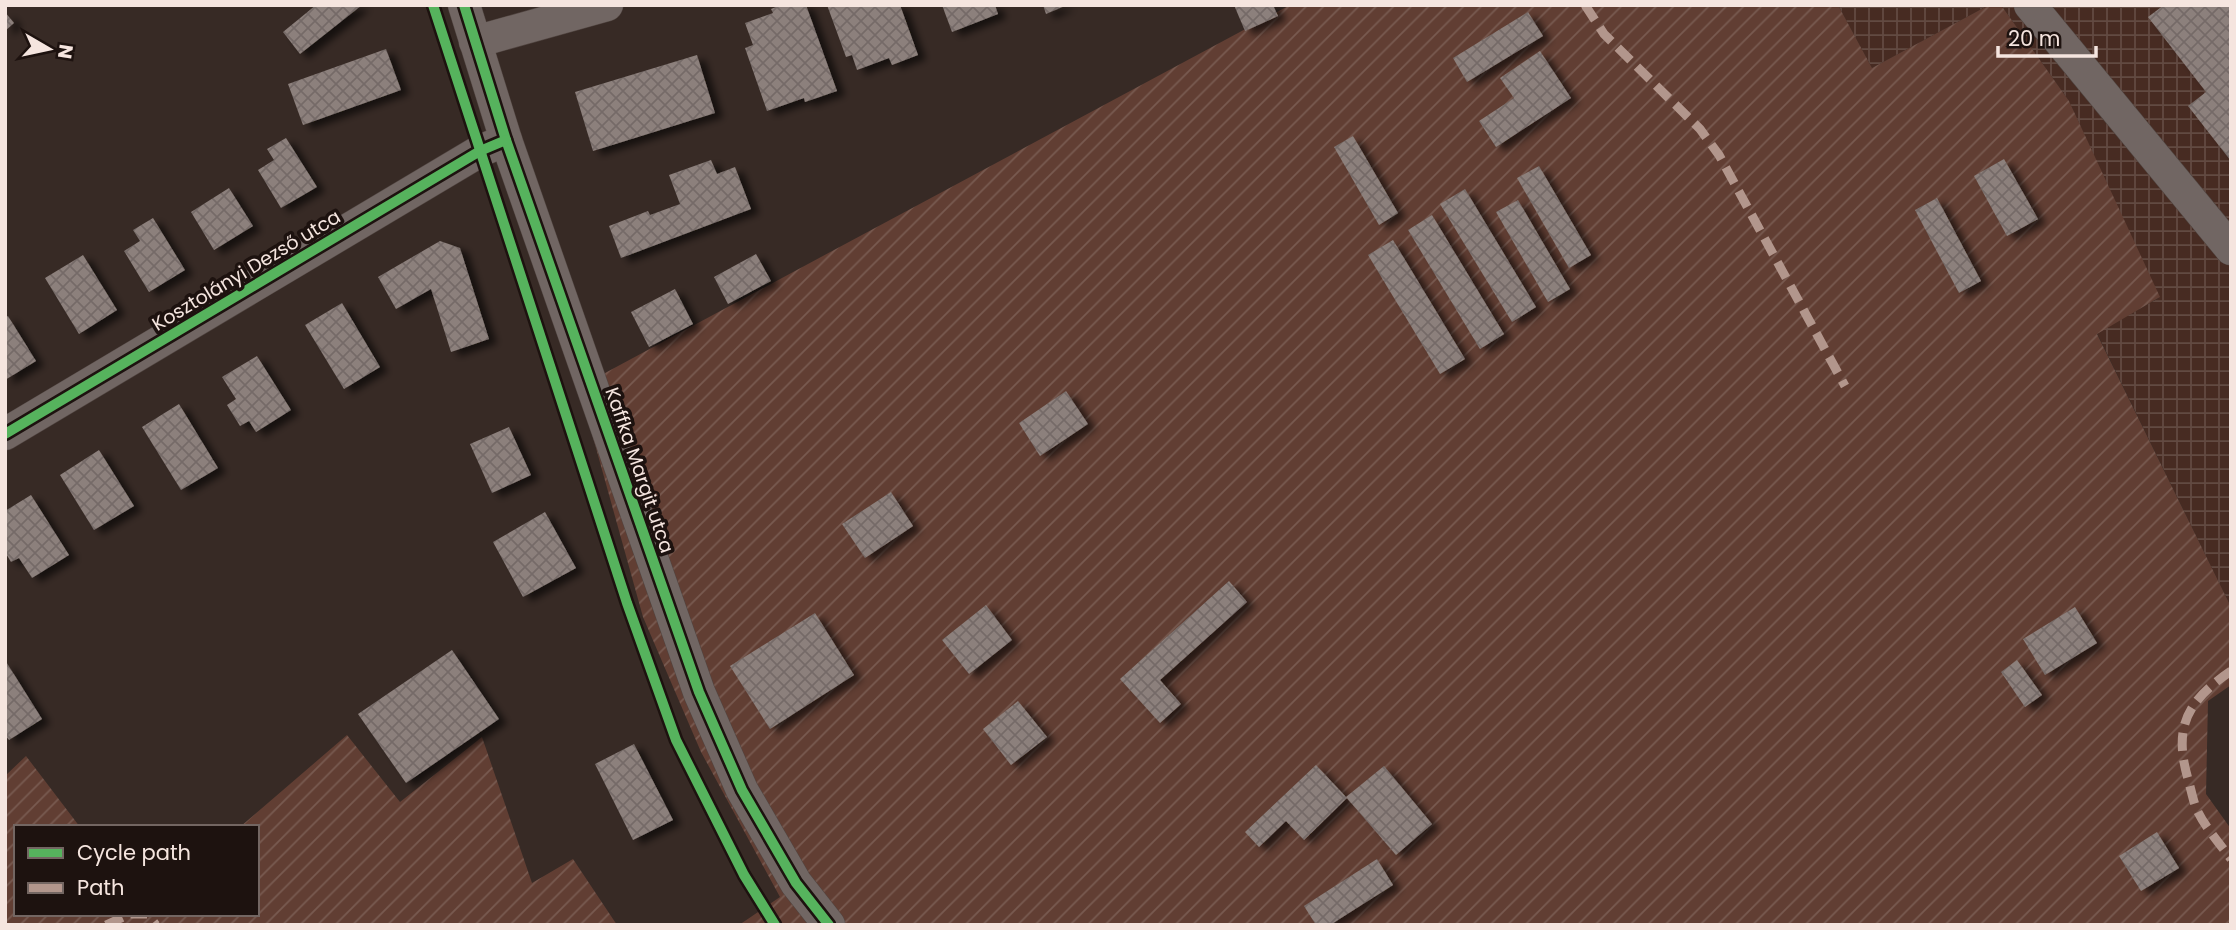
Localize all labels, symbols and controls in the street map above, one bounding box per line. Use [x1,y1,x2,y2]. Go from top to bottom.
north arrow [14,14,84,84]
scale bar [1998,14,2096,58]
text: 20 m [2008,24,2061,53]
text: N [51,42,80,61]
street label: Kosztolányi Dezső utca [147,203,346,338]
street label: Kaffka Margit utca [598,384,681,557]
legend [14,825,259,916]
text: Cycle path [77,838,191,867]
text: Path [77,873,124,902]

